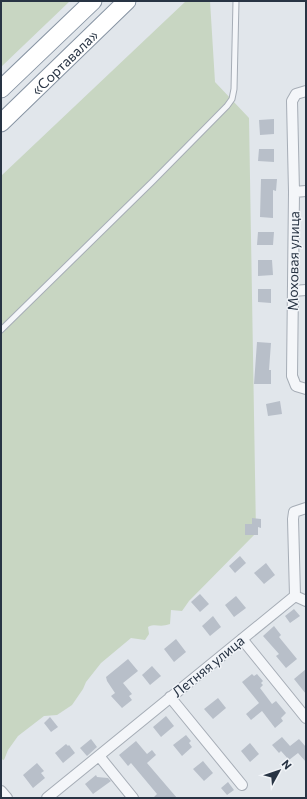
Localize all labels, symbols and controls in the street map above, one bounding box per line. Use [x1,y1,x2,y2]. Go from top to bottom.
street label: «Сортавала» [27,26,101,98]
street label: Моховая улица [284,211,302,311]
street label: Летняя улица [168,632,248,700]
north arrow [259,751,299,791]
text: N [279,757,295,772]

